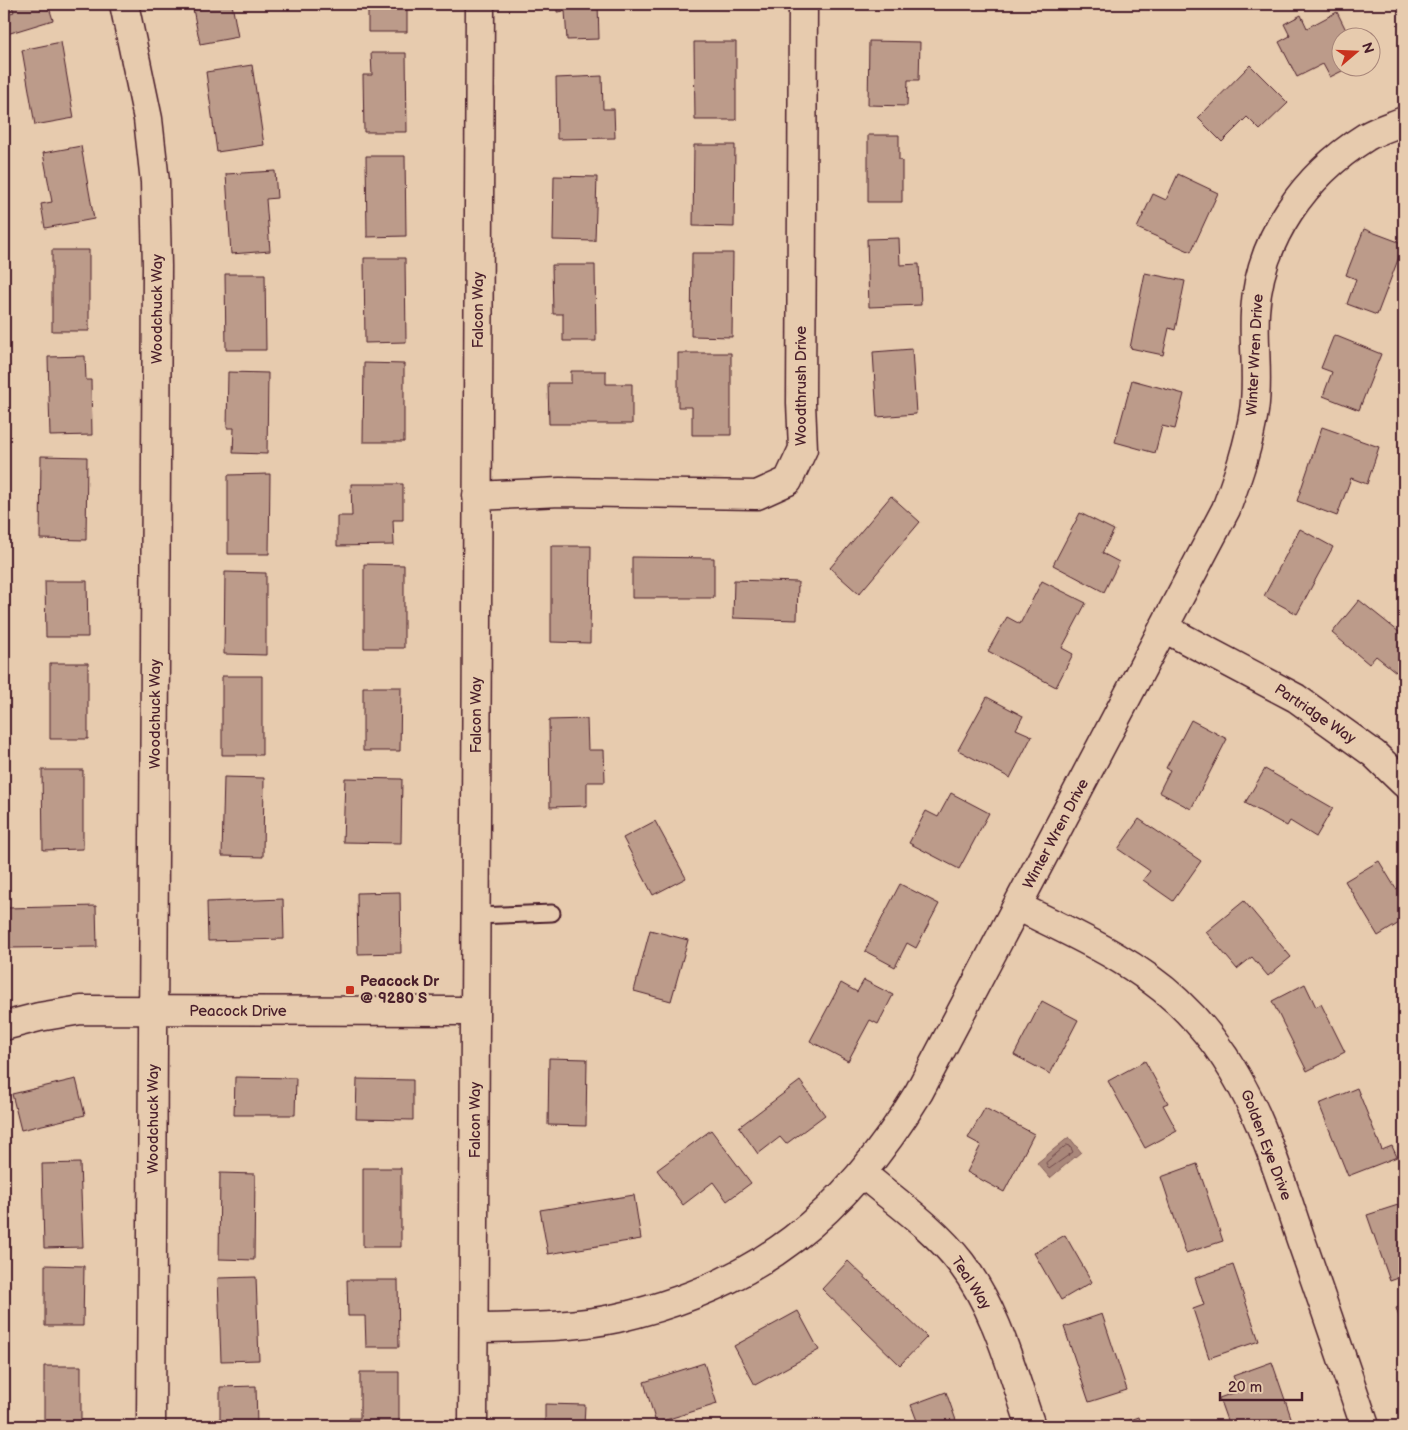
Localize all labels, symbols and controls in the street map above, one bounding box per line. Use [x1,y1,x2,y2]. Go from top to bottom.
north arrow [1330,28,1380,78]
text: N [1358,40,1378,56]
street label: Woodchuck Way [148,254,167,364]
street label: Falcon Way [469,271,488,348]
street label: Winter Wren Drive [1242,293,1268,417]
street label: Woodthrush Drive [792,326,811,446]
street label: Woodchuck Way [146,659,165,769]
street label: Falcon Way [467,676,486,753]
street label: Partridge Way [1271,680,1360,748]
street label: Winter Wren Drive [1019,775,1093,892]
place label: Peacock Dr @ 9280 S [360,972,440,1008]
marker: Peacock Dr @ 9280 S [344,984,356,996]
street label: Peacock Drive [189,1002,287,1021]
street label: Woodchuck Way [144,1064,163,1174]
street label: Falcon Way [466,1081,485,1158]
street label: Golden Eye Drive [1236,1087,1296,1203]
street label: Teal Way [947,1253,995,1313]
scale bar [1220,1370,1303,1402]
text: 20 m [1228,1378,1262,1397]

